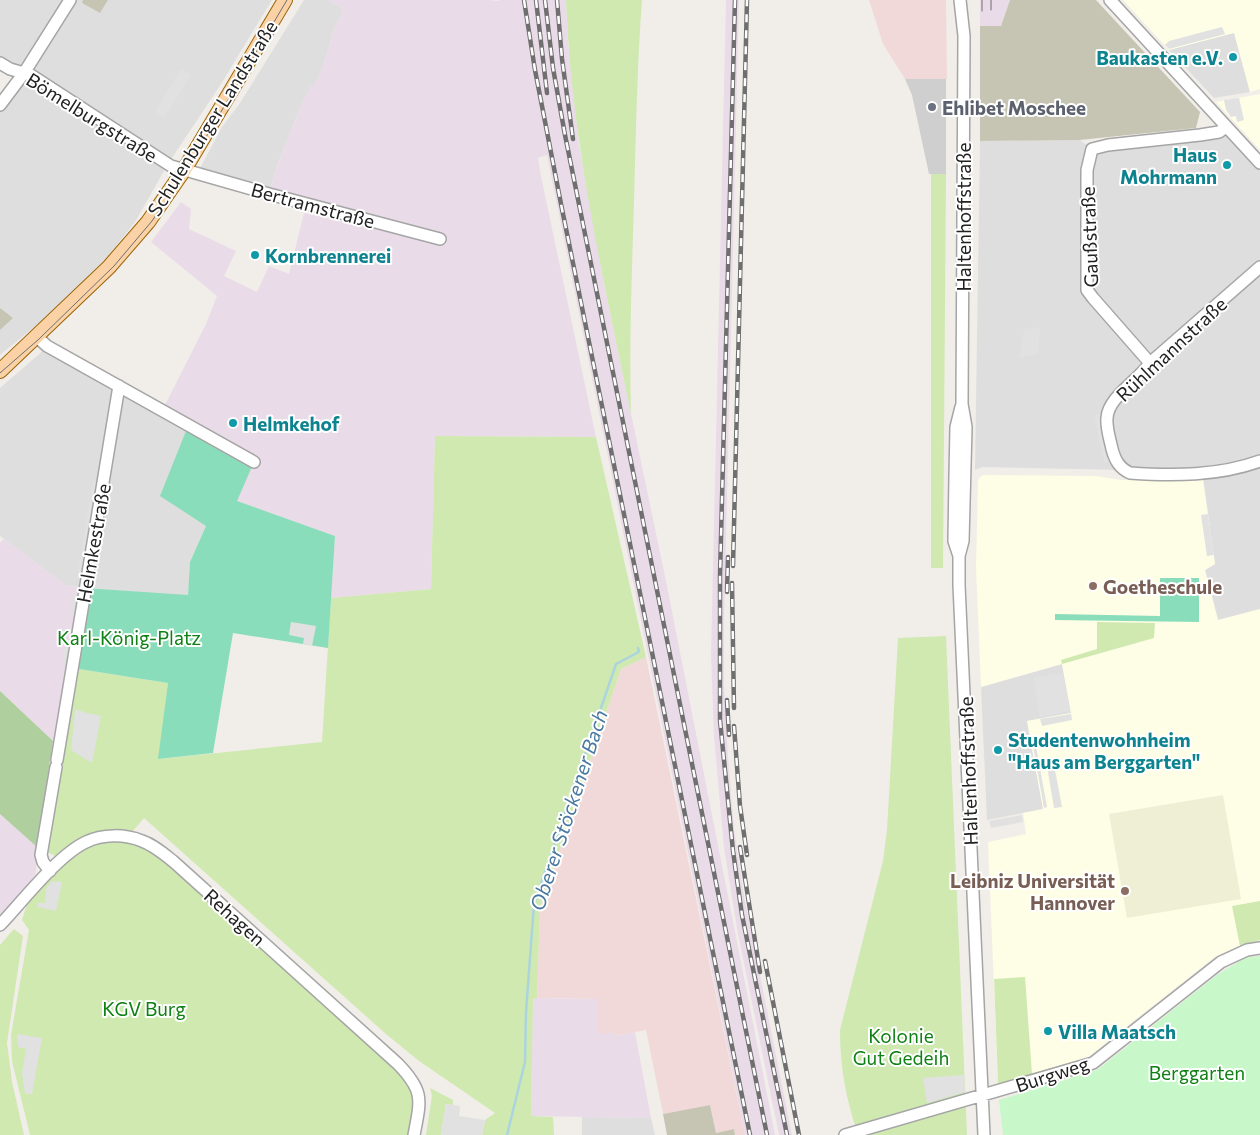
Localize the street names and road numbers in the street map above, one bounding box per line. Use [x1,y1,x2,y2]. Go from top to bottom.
street label: Schulenburger Landstraße [142,16,282,220]
street label: Bömelburgstraße [22,67,162,167]
street label: Haltenhoffstraße [952,142,975,292]
street label: Bertramstraße [249,177,377,233]
street label: Gaußstraße [1076,186,1102,288]
street label: Rühlmannstraße [1111,292,1231,406]
street label: Helmkestraße [71,482,115,604]
street label: Haltenhoffstraße [954,696,982,846]
street label: Rehagen [200,884,270,950]
street label: Burgweg [1012,1051,1092,1097]

